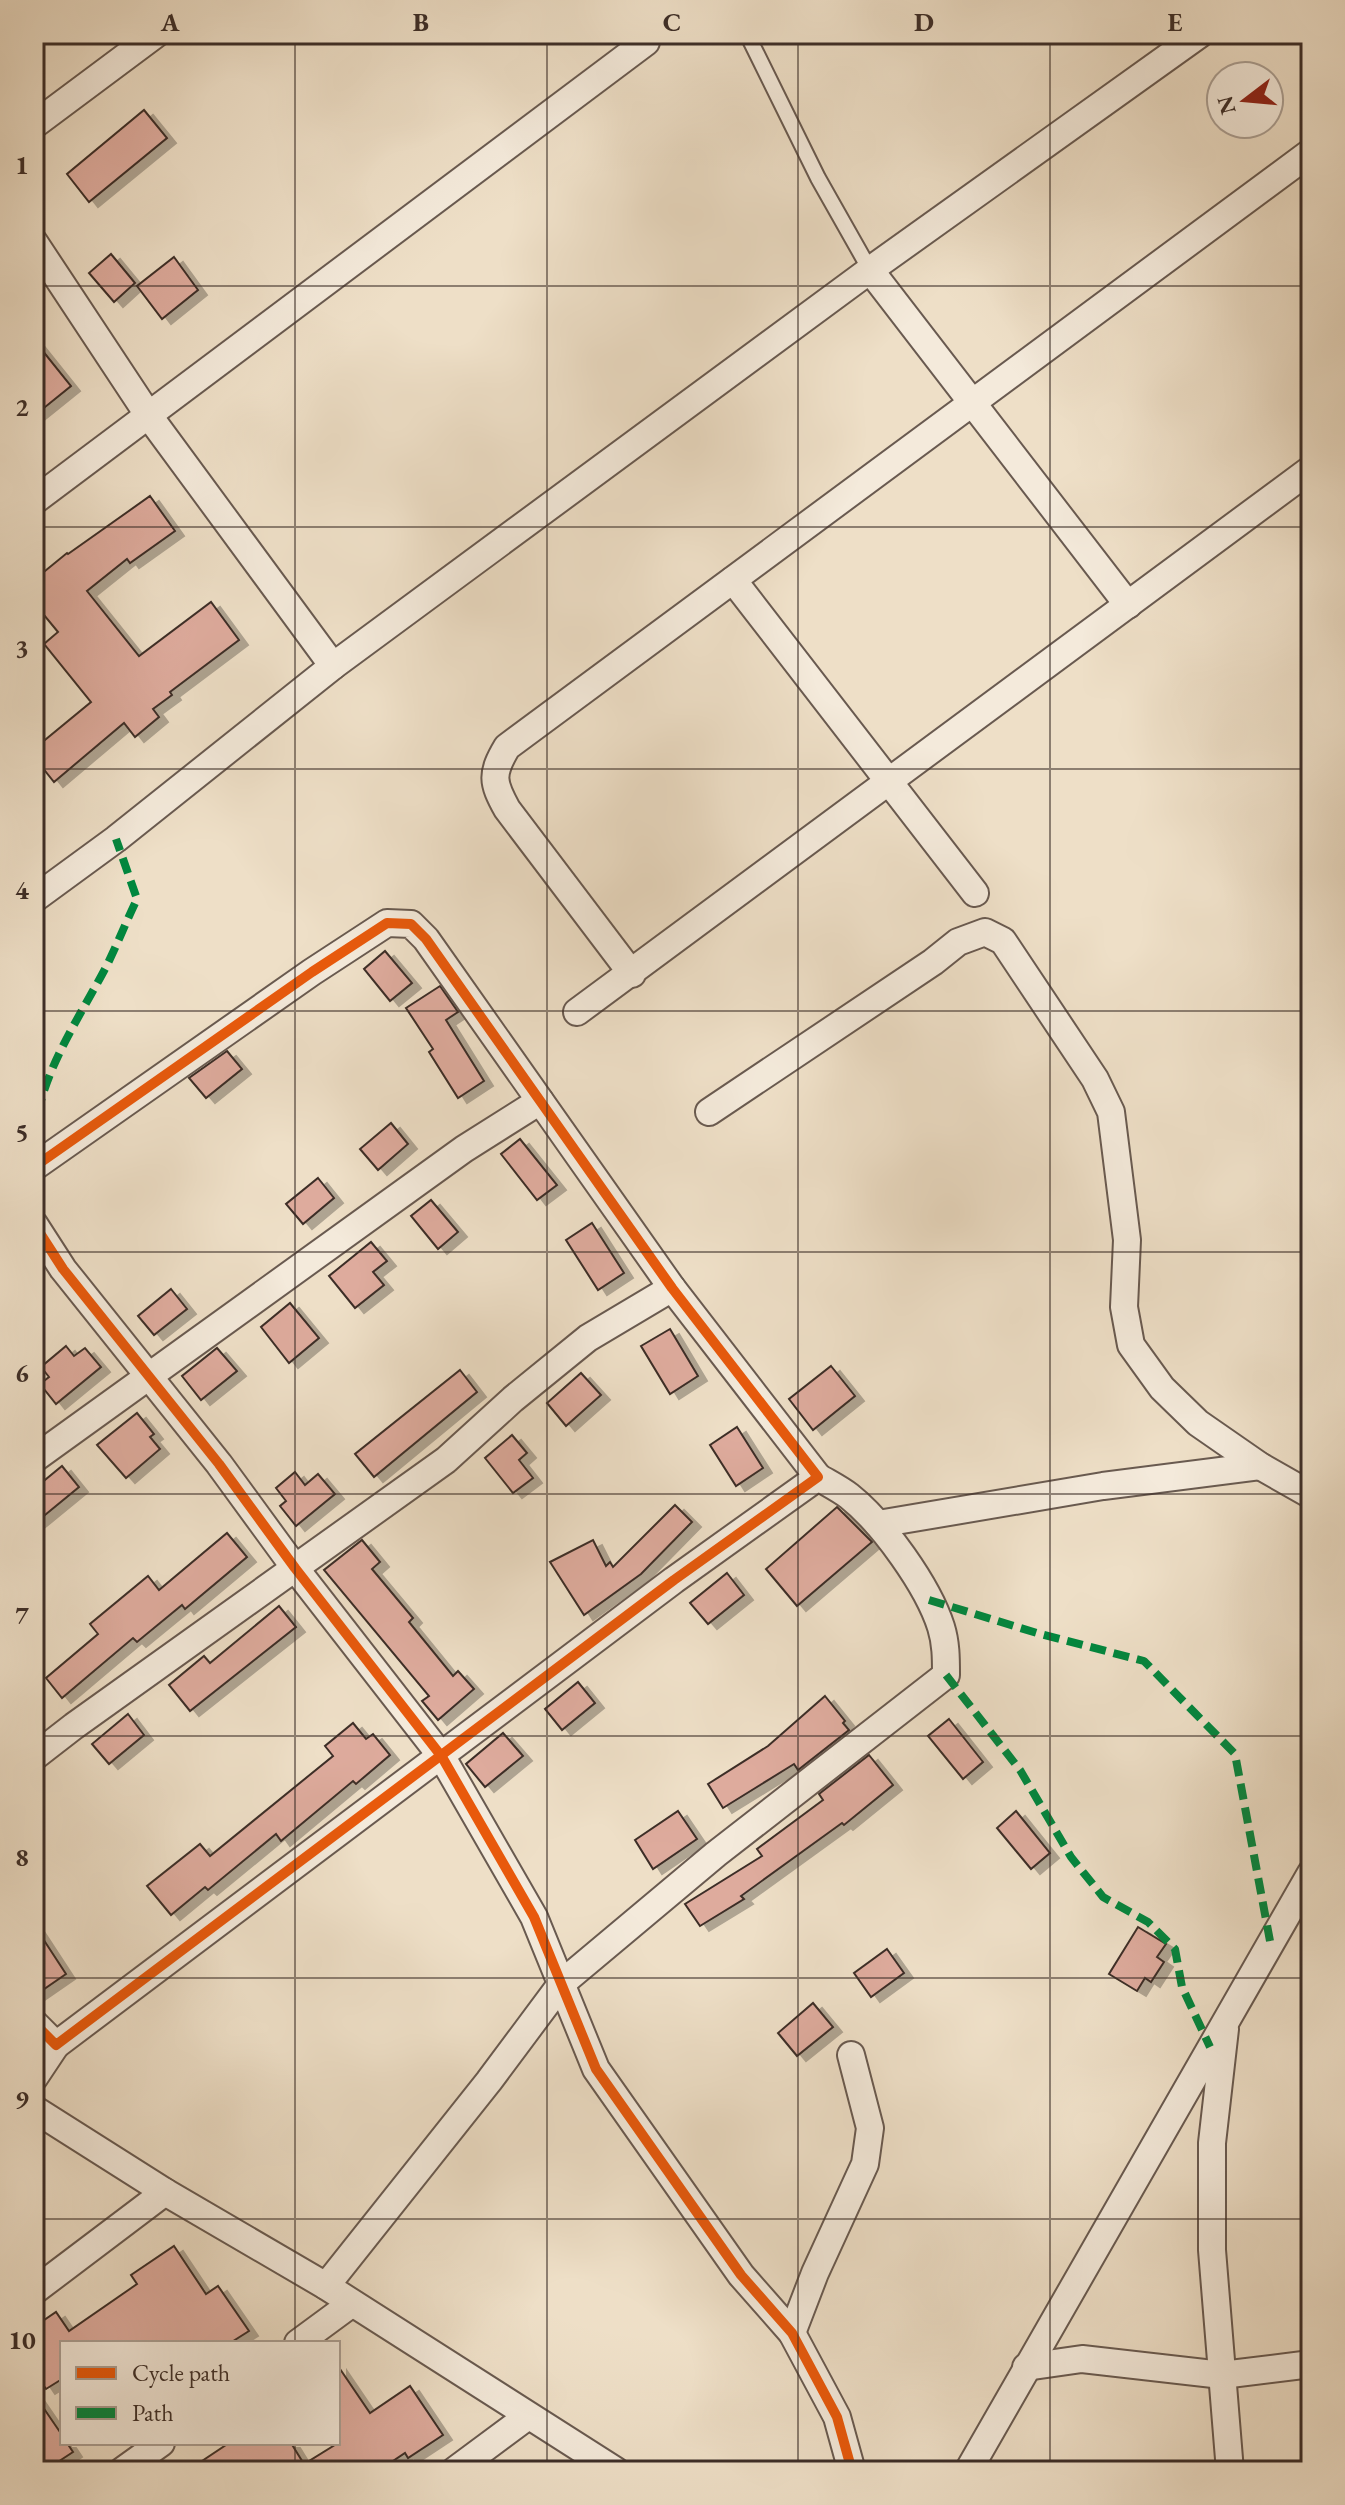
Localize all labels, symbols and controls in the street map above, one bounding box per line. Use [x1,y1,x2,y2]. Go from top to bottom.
text: A [160,5,180,39]
text: B [413,5,429,39]
text: C [663,5,681,39]
text: D [914,5,934,39]
text: E [1168,5,1183,39]
north arrow [1205,60,1285,140]
text: N [1210,93,1243,118]
text: 1 [15,148,29,182]
text: 2 [15,390,29,424]
text: 3 [15,631,29,665]
text: 4 [15,873,29,907]
text: 5 [15,1115,29,1149]
text: 6 [15,1356,29,1390]
text: 7 [15,1598,29,1632]
text: 8 [15,1840,29,1874]
text: 9 [15,2082,29,2116]
text: 10 [8,2323,36,2357]
legend [60,2341,340,2445]
text: Cycle path [132,2357,230,2388]
text: Path [132,2397,174,2428]

